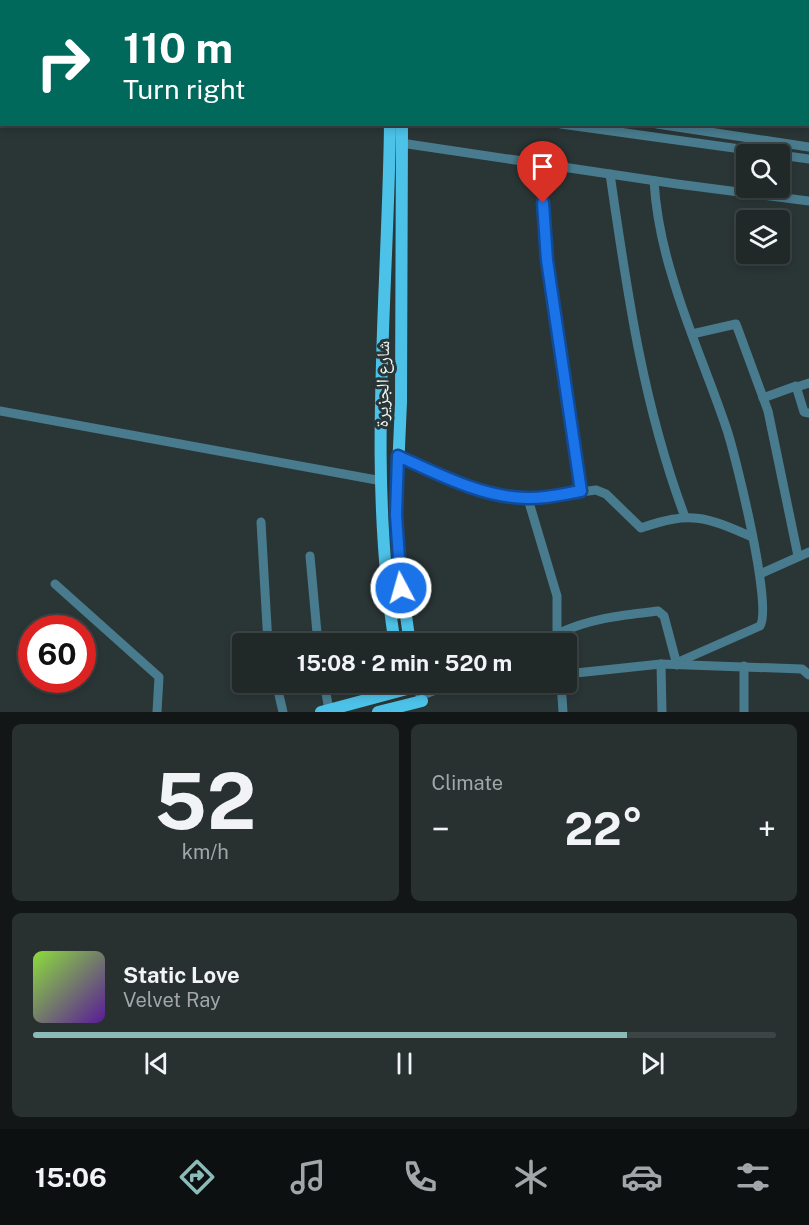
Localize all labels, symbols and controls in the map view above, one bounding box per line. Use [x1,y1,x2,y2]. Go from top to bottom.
text: 110 m [123,23,233,72]
icon: right [24,24,102,102]
text: Turn right [123,73,246,105]
pin [517,141,568,203]
map controls [736,144,790,264]
button: search [736,144,790,198]
icon: arrive [526,150,559,183]
button: layers [736,210,790,264]
street label: شارع الجزيرة [371,340,394,428]
position arrow [369,556,433,620]
speed limit sign: 60 [18,615,96,693]
text: 15:08 · 2 min · 520 m [297,650,512,676]
text: 52 [154,755,256,847]
text: Climate [432,771,503,795]
text: 22° [565,802,643,855]
text: − [432,810,450,848]
text: + [758,810,776,848]
text: km/h [182,840,229,864]
text: Static Love [123,962,240,988]
text: Velvet Ray [123,988,221,1012]
icon: previous [140,1047,173,1080]
icon: pause [388,1047,421,1080]
icon: next [636,1047,669,1080]
icon: directions [176,1156,218,1198]
icon: music [287,1156,329,1198]
icon: phone [399,1156,441,1198]
icon: climate [510,1156,552,1198]
icon: car [621,1156,663,1198]
icon: filters [732,1156,774,1198]
text: 15:06 [35,1161,107,1193]

